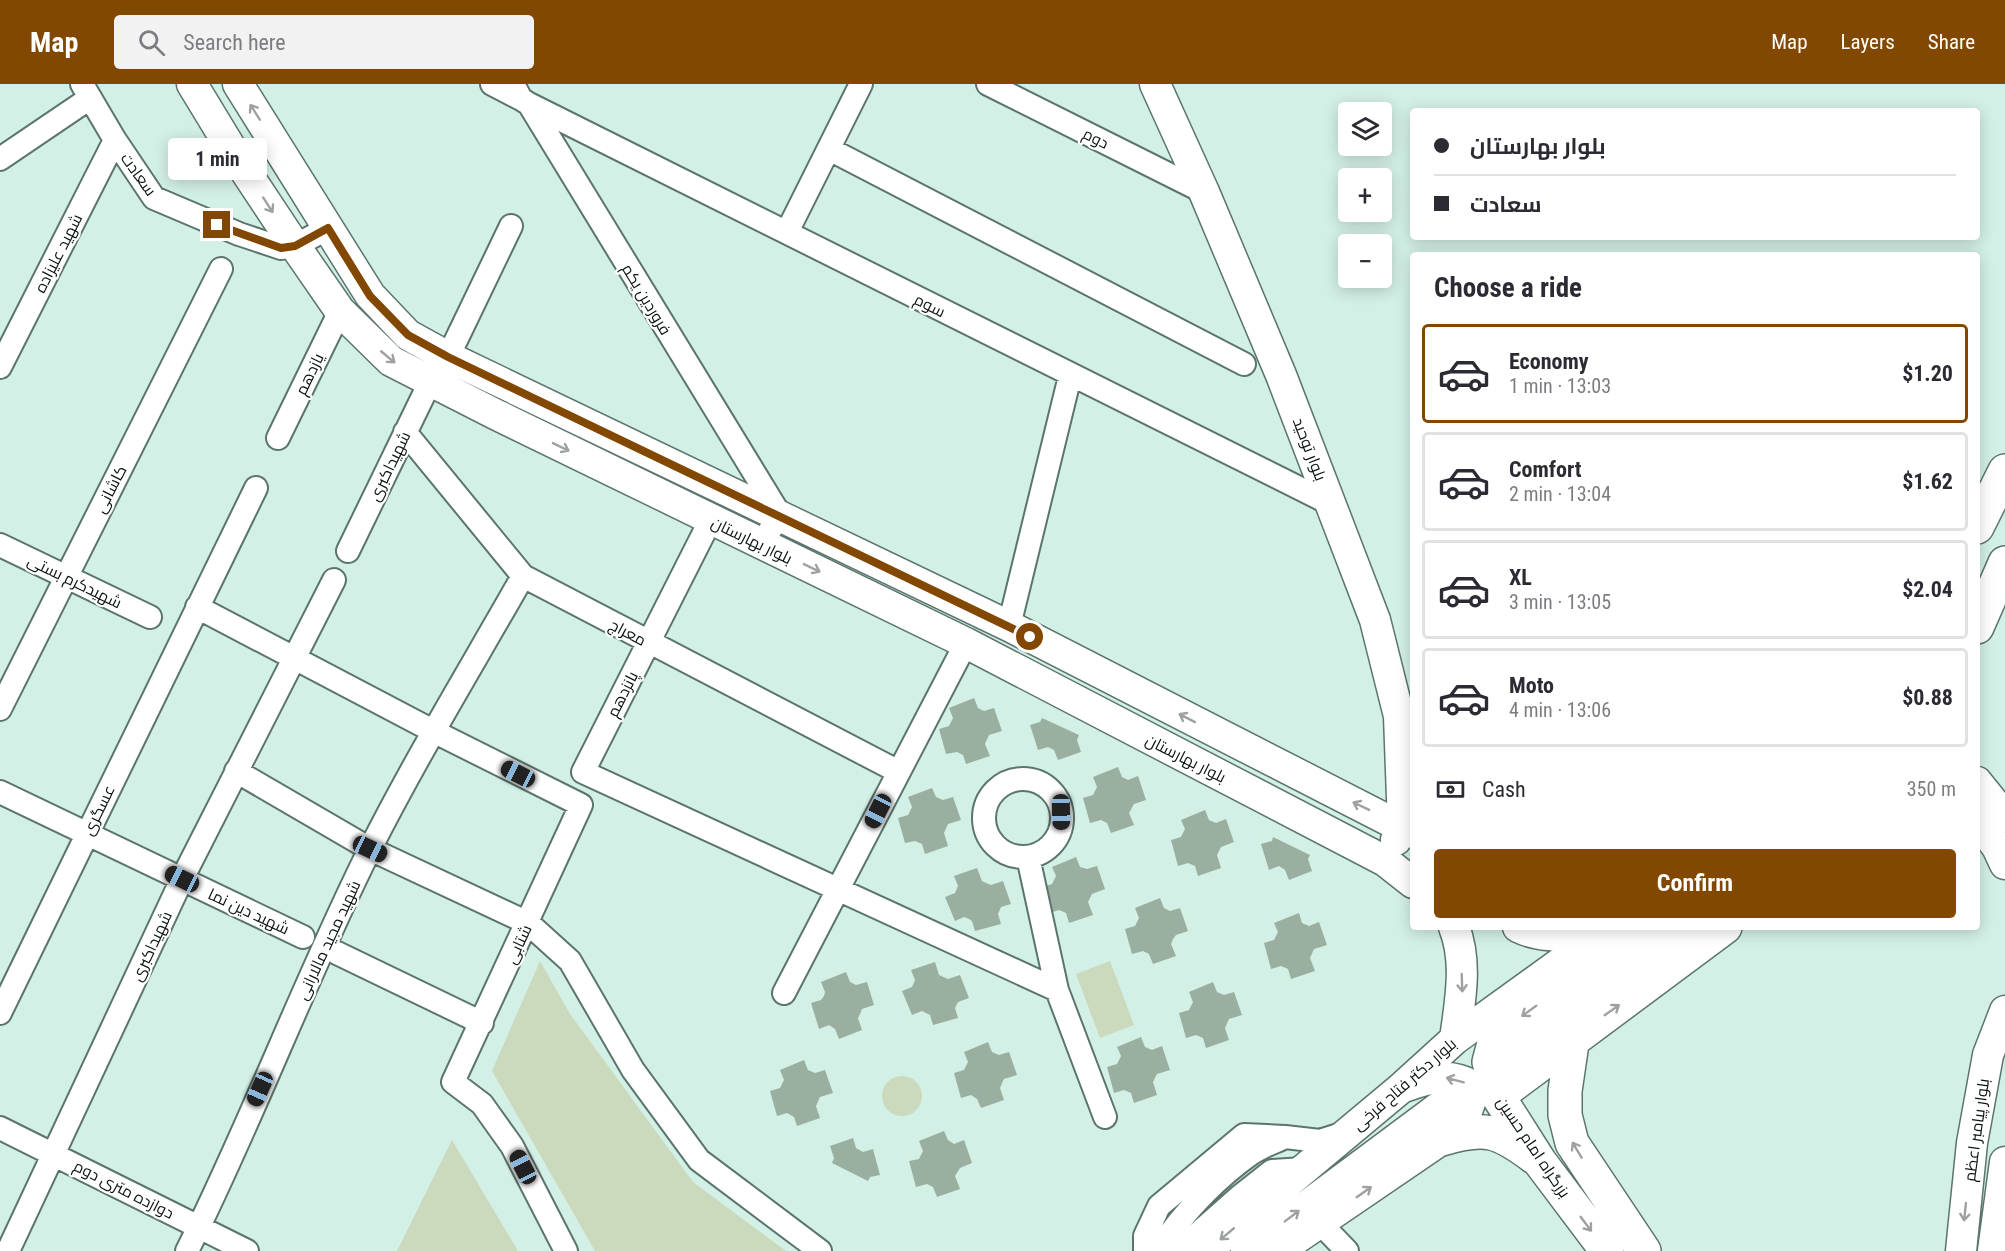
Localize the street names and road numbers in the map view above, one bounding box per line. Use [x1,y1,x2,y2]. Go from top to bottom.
street label: دوم [1079,124,1112,155]
street label: سعادت [117,149,161,199]
street label: شهید علیزاده [30,211,87,296]
street label: فروردین یکم [616,260,675,339]
street label: سوم [910,290,949,323]
street label: یازدهم [291,350,330,399]
street label: بلوار توحید [1289,415,1330,484]
street label: شهیداکبری [364,428,415,505]
street label: کاشانی [90,462,131,517]
street label: بلوار بهارستان [708,513,795,569]
street label: شهیدکرم بستی [24,550,125,614]
street label: معراج [605,615,649,652]
street label: پانزدهم [603,667,644,721]
street label: بلوار بهارستان [1142,730,1229,788]
street label: عسگری [78,782,120,839]
street label: شهید مجید مالارانی [292,877,365,1003]
street label: شهید دین نما [205,884,292,939]
street label: شهیداکبری [127,908,177,985]
street label: شتابی [501,922,537,967]
street label: بلوار دکتر فتاح فرخی [1349,1034,1461,1136]
street label: بلوار پیامبر اعظم [1960,1077,1995,1183]
street label: بزرگراه امام حسین [1491,1093,1574,1203]
street label: دوازده متری دوم [70,1156,177,1225]

